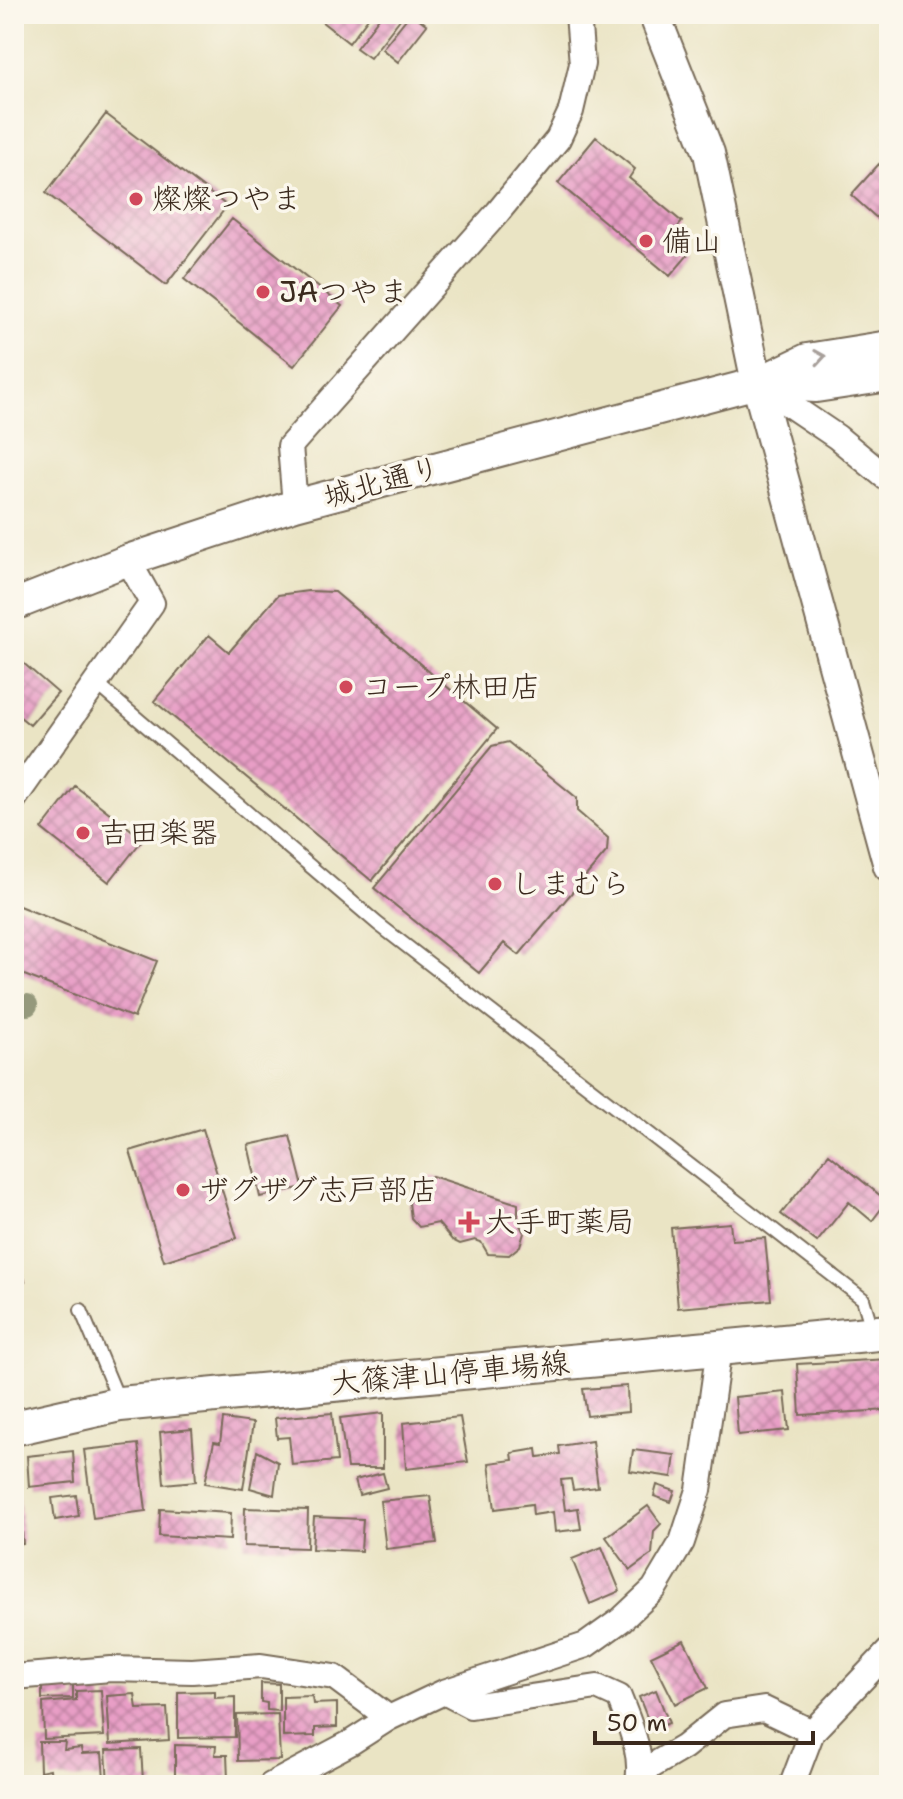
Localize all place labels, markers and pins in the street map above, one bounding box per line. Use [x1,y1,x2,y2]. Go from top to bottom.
place label: 燦燦つやま [152,178,302,219]
marker: 燦燦つやま [127,190,145,208]
place label: 備山 [662,220,722,261]
marker: 備山 [637,232,655,250]
place label: JAつやま [279,271,409,312]
marker: JAつやま [254,283,272,301]
place label: コープ林田店 [362,666,541,707]
marker: コープ林田店 [337,678,355,696]
place label: 吉田楽器 [99,812,219,853]
marker: 吉田楽器 [74,824,92,842]
place label: しまむら [511,863,631,904]
marker: しまむら [486,875,504,893]
place label: ザグザグ志戸部店 [199,1169,438,1210]
marker: ザグザグ志戸部店 [174,1181,192,1199]
place label: 大手町薬局 [485,1201,635,1242]
marker: 大手町薬局 [460,1213,478,1231]

